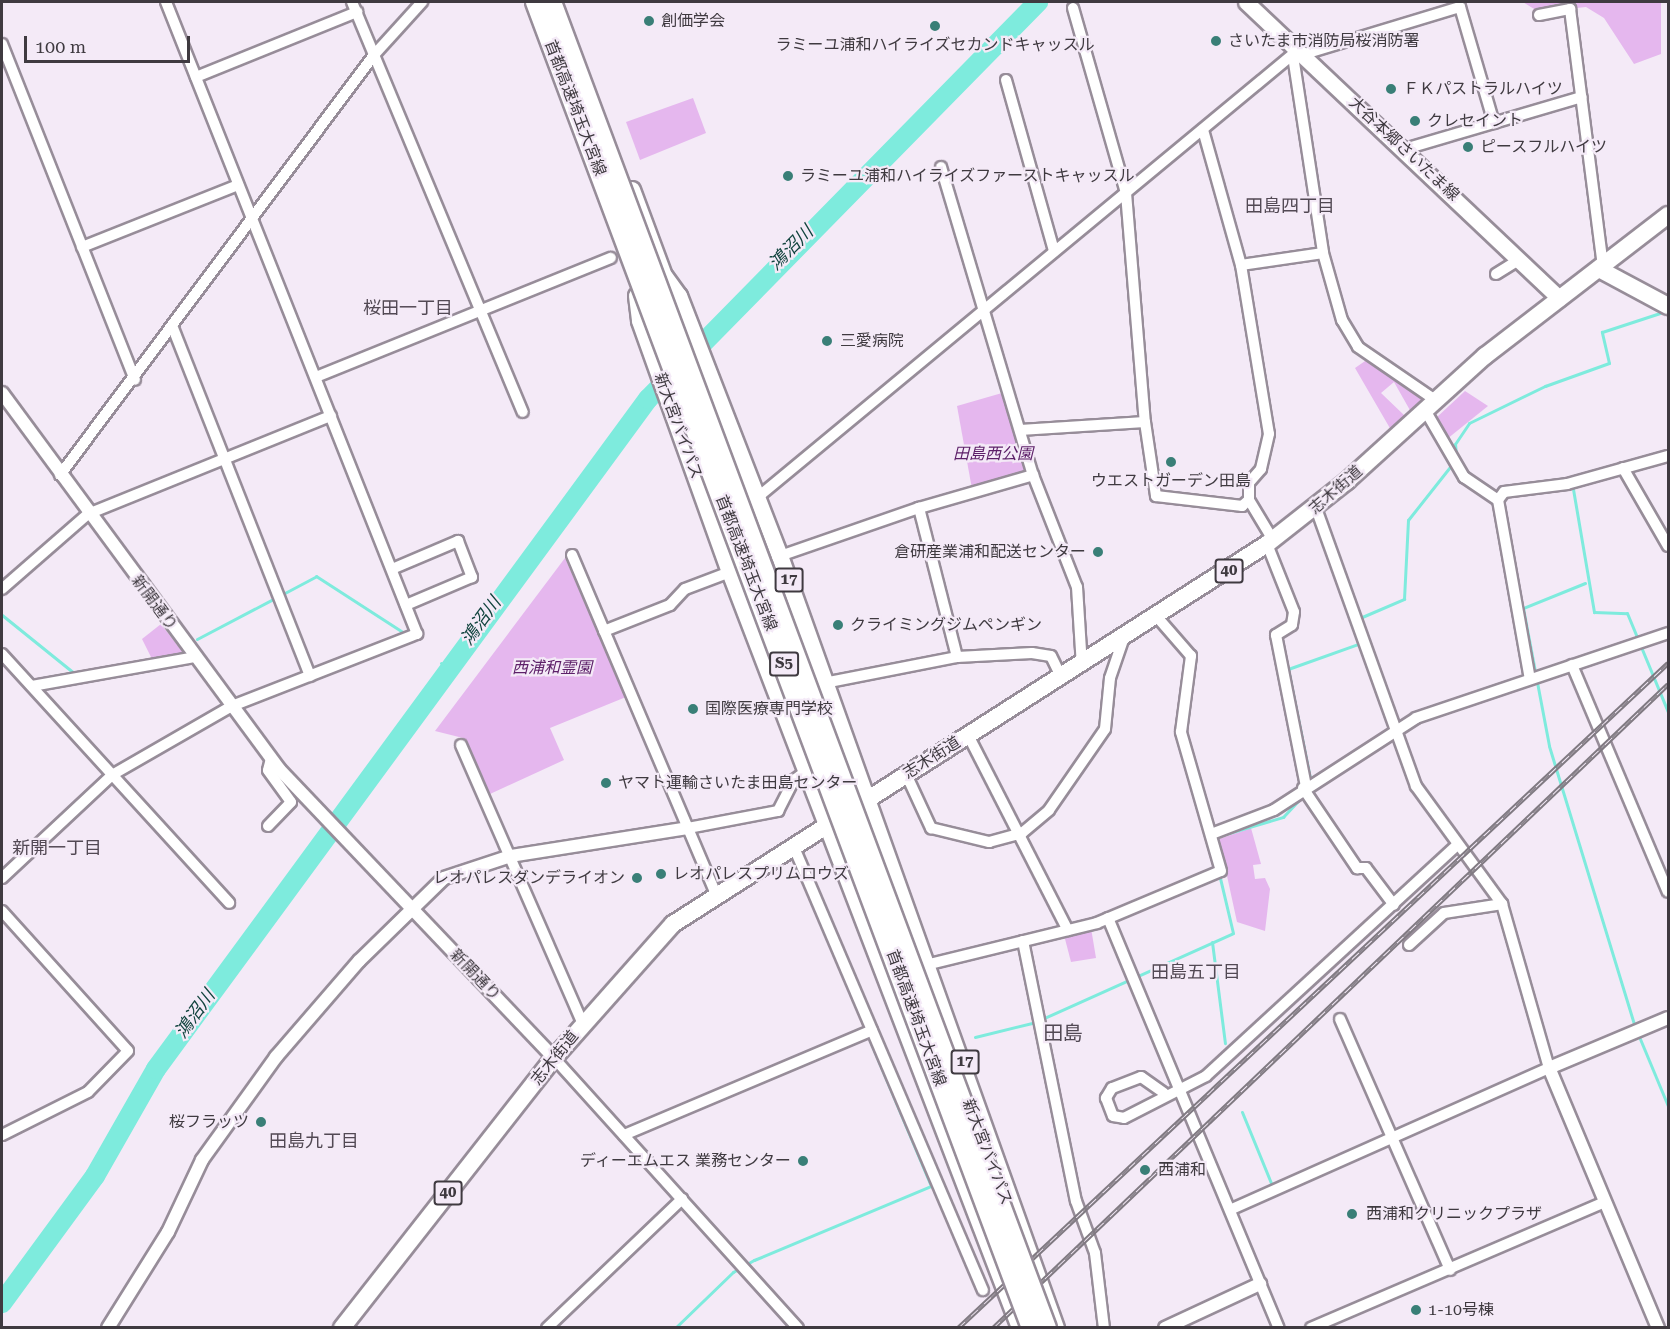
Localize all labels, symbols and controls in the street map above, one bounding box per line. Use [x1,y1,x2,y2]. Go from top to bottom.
place label: 創価学会 [661,11,725,31]
marker: 創価学会 [642,14,656,28]
marker: ラミーユ浦和ハイライズセカンドキャッスル [928,19,942,33]
scale bar [27,24,194,62]
place label: さいたま市消防局桜消防署 [1228,31,1420,51]
marker: さいたま市消防局桜消防署 [1209,34,1223,48]
place label: ラミーユ浦和ハイライズセカンドキャッスル [775,35,1095,55]
text: 100 m [35,36,86,57]
street label: 首都高速埼玉大宮線 [540,37,610,179]
place label: ＦＫパストラルハイツ [1403,79,1563,99]
marker: ＦＫパストラルハイツ [1384,82,1398,96]
street label: 大谷本郷さいたま線 [1345,93,1463,205]
place label: クレセイント [1427,111,1523,131]
marker: クレセイント [1408,114,1422,128]
place label: ピースフルハイツ [1480,137,1608,157]
marker: ピースフルハイツ [1461,140,1475,154]
place label: ラミーユ浦和ハイライズファーストキャッスル [800,166,1136,186]
marker: ラミーユ浦和ハイライズファーストキャッスル [781,169,795,183]
district label: 田島四丁目 [1245,195,1335,217]
water label: 鴻沼川 [764,221,818,275]
district label: 桜田一丁目 [363,297,453,319]
place label: 三愛病院 [840,331,904,351]
marker: 三愛病院 [818,332,836,350]
street label: 新大宮バイパス [650,370,706,482]
park label: 田島西公園 [953,444,1033,464]
marker: ウエストガーデン田島 [1164,455,1178,469]
street label: 志木街道 [1306,462,1366,518]
place label: ウエストガーデン田島 [1091,471,1251,491]
street label: 首都高速埼玉大宮線 [711,492,781,634]
place label: 倉研産業浦和配送センター [894,542,1086,562]
marker: 倉研産業浦和配送センター [1091,545,1105,559]
road number: 40 [1214,559,1244,583]
road number: 17 [774,568,804,592]
street label: 新開通り [127,572,181,634]
water label: 鴻沼川 [456,593,506,649]
place label: クライミングジムペンギン [850,615,1042,635]
marker: クライミングジムペンギン [831,618,845,632]
road number: S5 [769,652,799,676]
park label: 西浦和霊園 [512,658,592,678]
place label: 国際医療専門学校 [705,699,833,719]
marker: 国際医療専門学校 [686,702,700,716]
street label: 志木街道 [900,733,964,783]
place label: ヤマト運輸さいたま田島センター [618,773,858,793]
marker: ヤマト運輸さいたま田島センター [599,776,613,790]
district label: 新開一丁目 [12,837,102,859]
place label: レオパレスプリムロウズ [673,864,849,884]
marker: レオパレスプリムロウズ [654,867,668,881]
place label: レオパレスダンデライオン [433,868,625,888]
marker: レオパレスダンデライオン [630,871,644,885]
street label: 新開通り [446,945,504,1005]
street label: 首都高速埼玉大宮線 [882,947,950,1089]
district label: 田島五丁目 [1151,961,1241,983]
water label: 鴻沼川 [170,986,220,1042]
district label: 田島 [1043,1021,1083,1045]
street label: 志木街道 [527,1027,583,1089]
road number: 17 [950,1050,980,1074]
street label: 新大宮バイパス [958,1096,1016,1208]
place label: 桜フラッツ [169,1112,249,1132]
marker: 桜フラッツ [254,1115,268,1129]
district label: 田島九丁目 [269,1130,359,1152]
place label: ディーエムエス 業務センター [579,1151,791,1171]
marker: ディーエムエス 業務センター [796,1154,810,1168]
place label: 西浦和 [1158,1160,1206,1180]
marker: 西浦和 [1136,1161,1154,1179]
road number: 40 [433,1181,463,1205]
place label: 西浦和クリニックプラザ [1366,1204,1542,1224]
marker: 西浦和クリニックプラザ [1343,1205,1361,1223]
place label: 1-10号棟 [1428,1300,1494,1320]
marker: 1-10号棟 [1409,1303,1423,1317]

